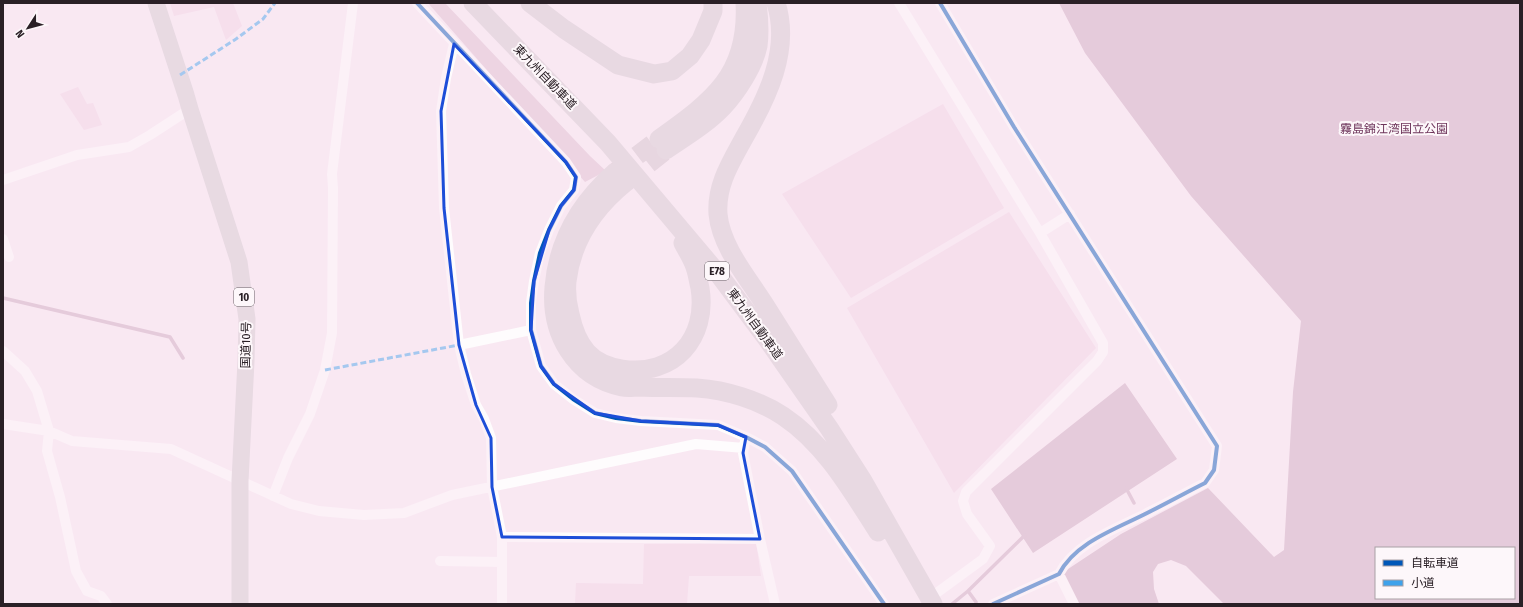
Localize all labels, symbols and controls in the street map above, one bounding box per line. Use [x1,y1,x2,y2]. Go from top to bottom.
north arrow [8,8,48,48]
text: N [13,27,28,40]
street label: 東九州自動車道 [511,42,579,112]
park label: 霧島錦江湾国立公園 [1340,122,1448,136]
road number: E78 [705,262,729,280]
street label: 東九州自動車道 [725,286,785,362]
road number: 10 [234,288,254,306]
street label: 国道10号 [239,321,253,369]
legend [1375,547,1515,599]
text: 自転車道 [1411,556,1459,570]
text: 小道 [1411,576,1435,590]

